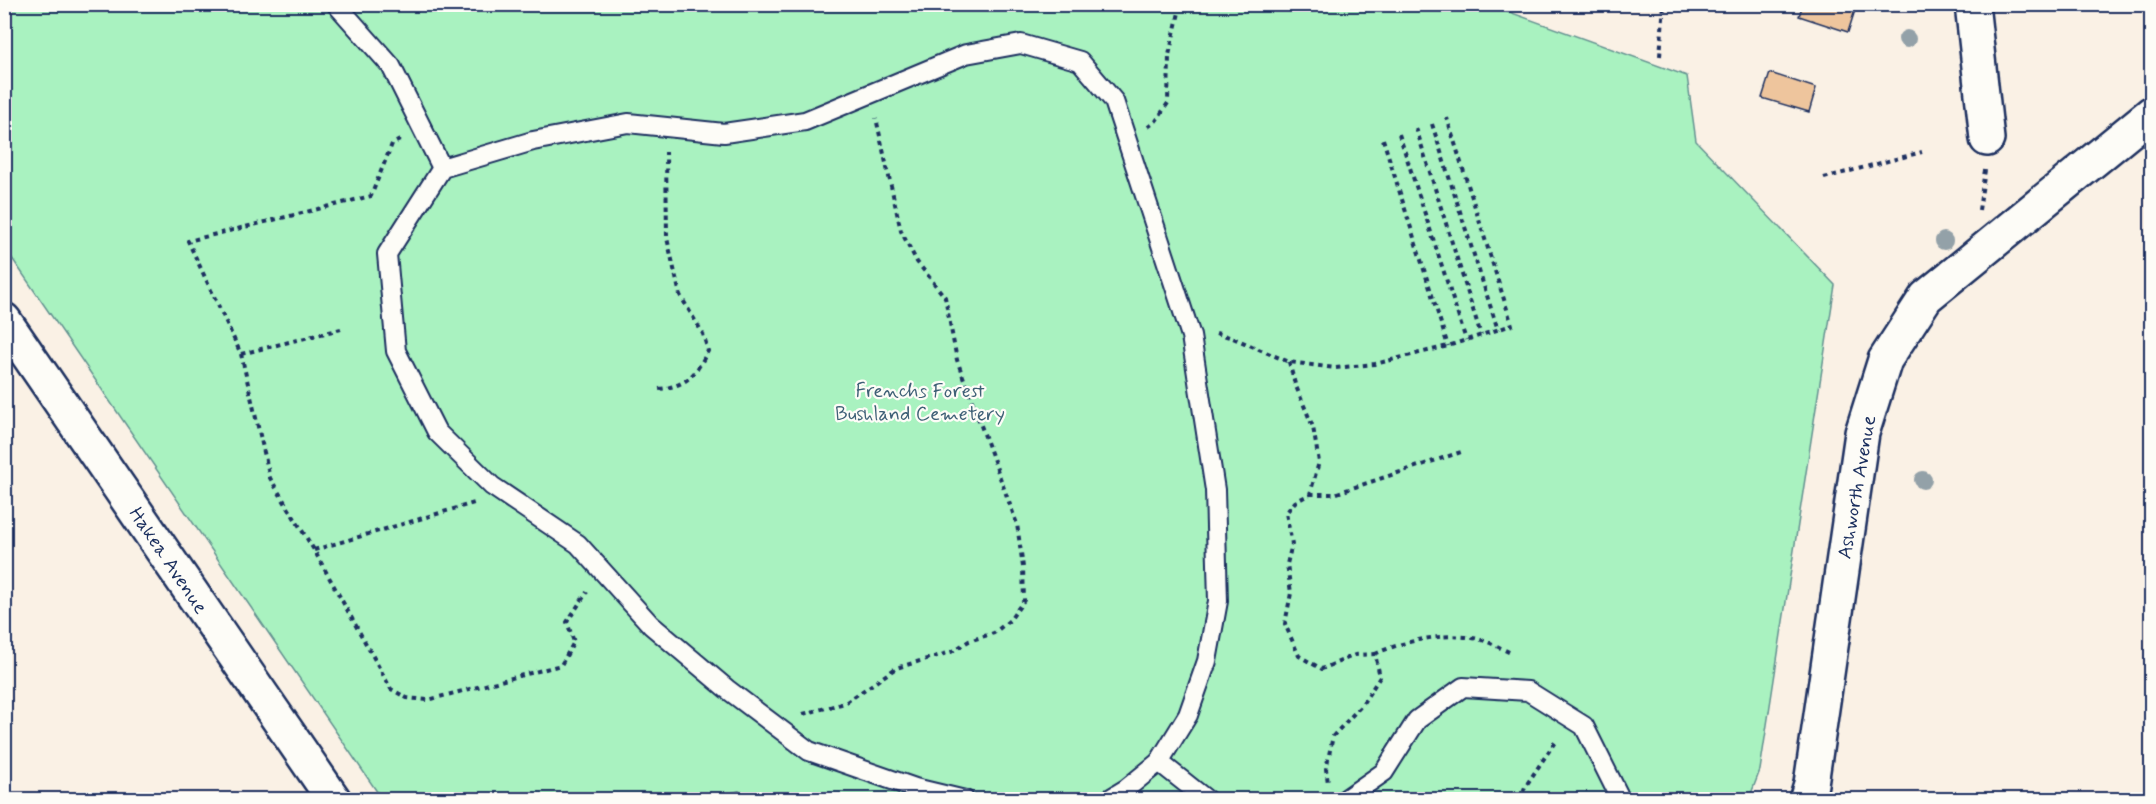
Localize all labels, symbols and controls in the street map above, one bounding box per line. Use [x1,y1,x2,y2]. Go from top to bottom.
park label: Frenchs Forest Bushland Cemetery [835,378,1005,428]
street label: Ashworth Avenue [1832,413,1883,561]
street label: Hakea Avenue [122,502,214,620]

